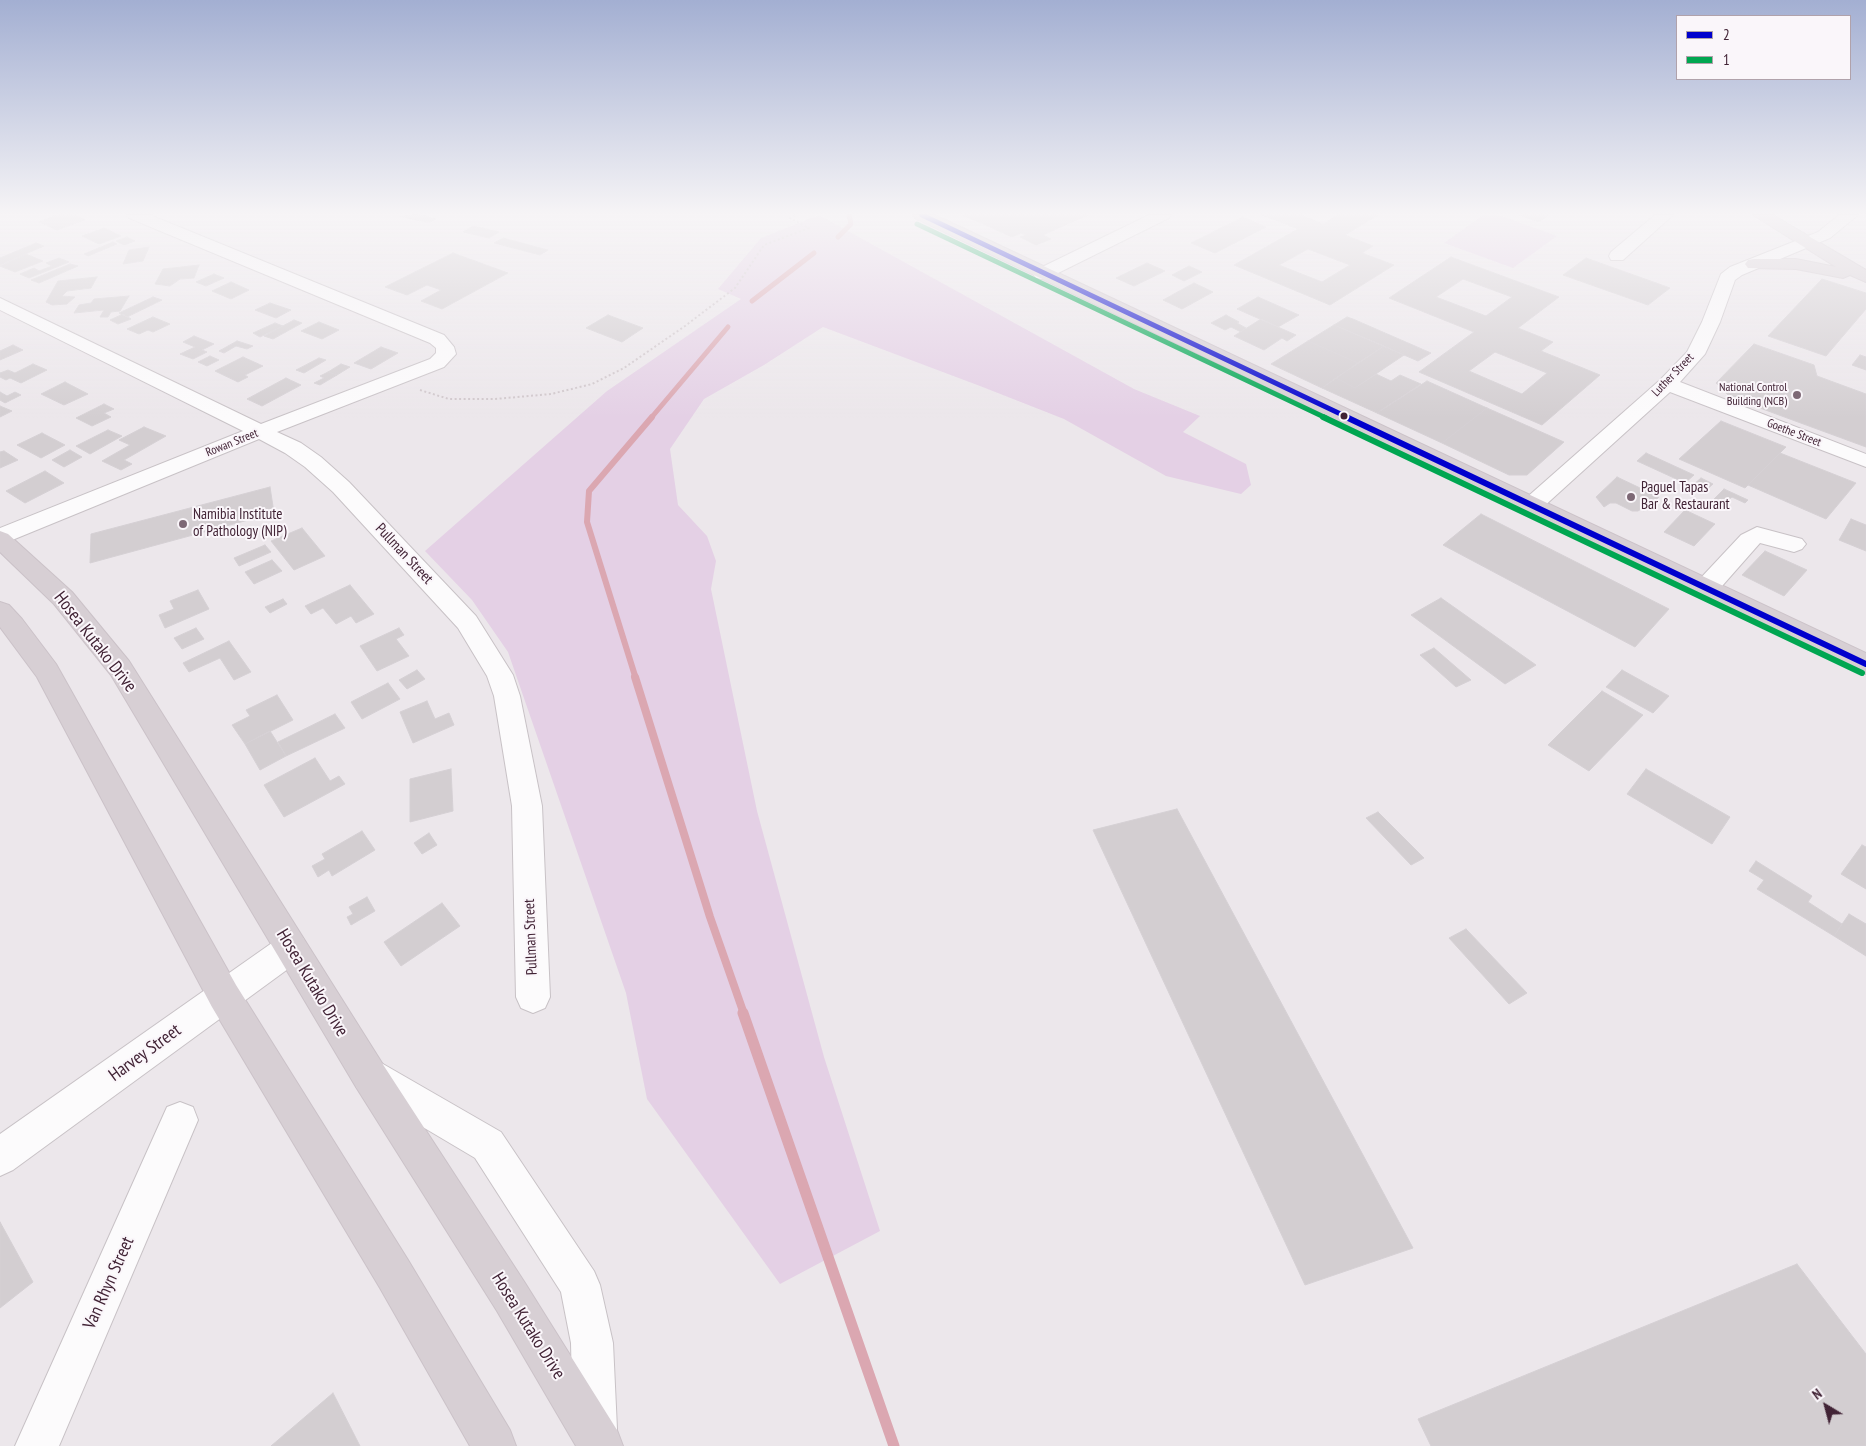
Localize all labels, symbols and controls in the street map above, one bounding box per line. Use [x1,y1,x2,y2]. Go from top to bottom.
legend [1676,15,1851,80]
text: 2 [1723,25,1730,44]
text: 1 [1723,50,1730,69]
street label: Luther Street [1649,350,1697,400]
place label: National Control Building (NCB) [1719,381,1787,409]
marker: National Control Building (NCB) [1791,389,1803,401]
unlabelled marker [1339,411,1349,421]
street label: Goethe Street [1765,416,1823,450]
street label: Rowan Street [204,426,260,460]
place label: Paguel Tapas Bar & Restaurant [1641,479,1730,514]
marker: Paguel Tapas Bar & Restaurant [1625,491,1637,503]
place label: Namibia Institute of Pathology (NIP) [193,506,287,541]
marker: Namibia Institute of Pathology (NIP) [177,518,189,530]
street label: Pullman Street [371,520,437,588]
street label: Hosea Kutako Drive [49,587,141,697]
street label: Pullman Street [521,898,541,976]
street label: Hosea Kutako Drive [271,925,353,1041]
street label: Harvey Street [105,1020,185,1086]
street label: Van Rhyn Street [79,1233,139,1333]
street label: Hosea Kutako Drive [487,1269,569,1383]
north arrow [1801,1381,1851,1431]
text: N [1809,1385,1825,1403]

